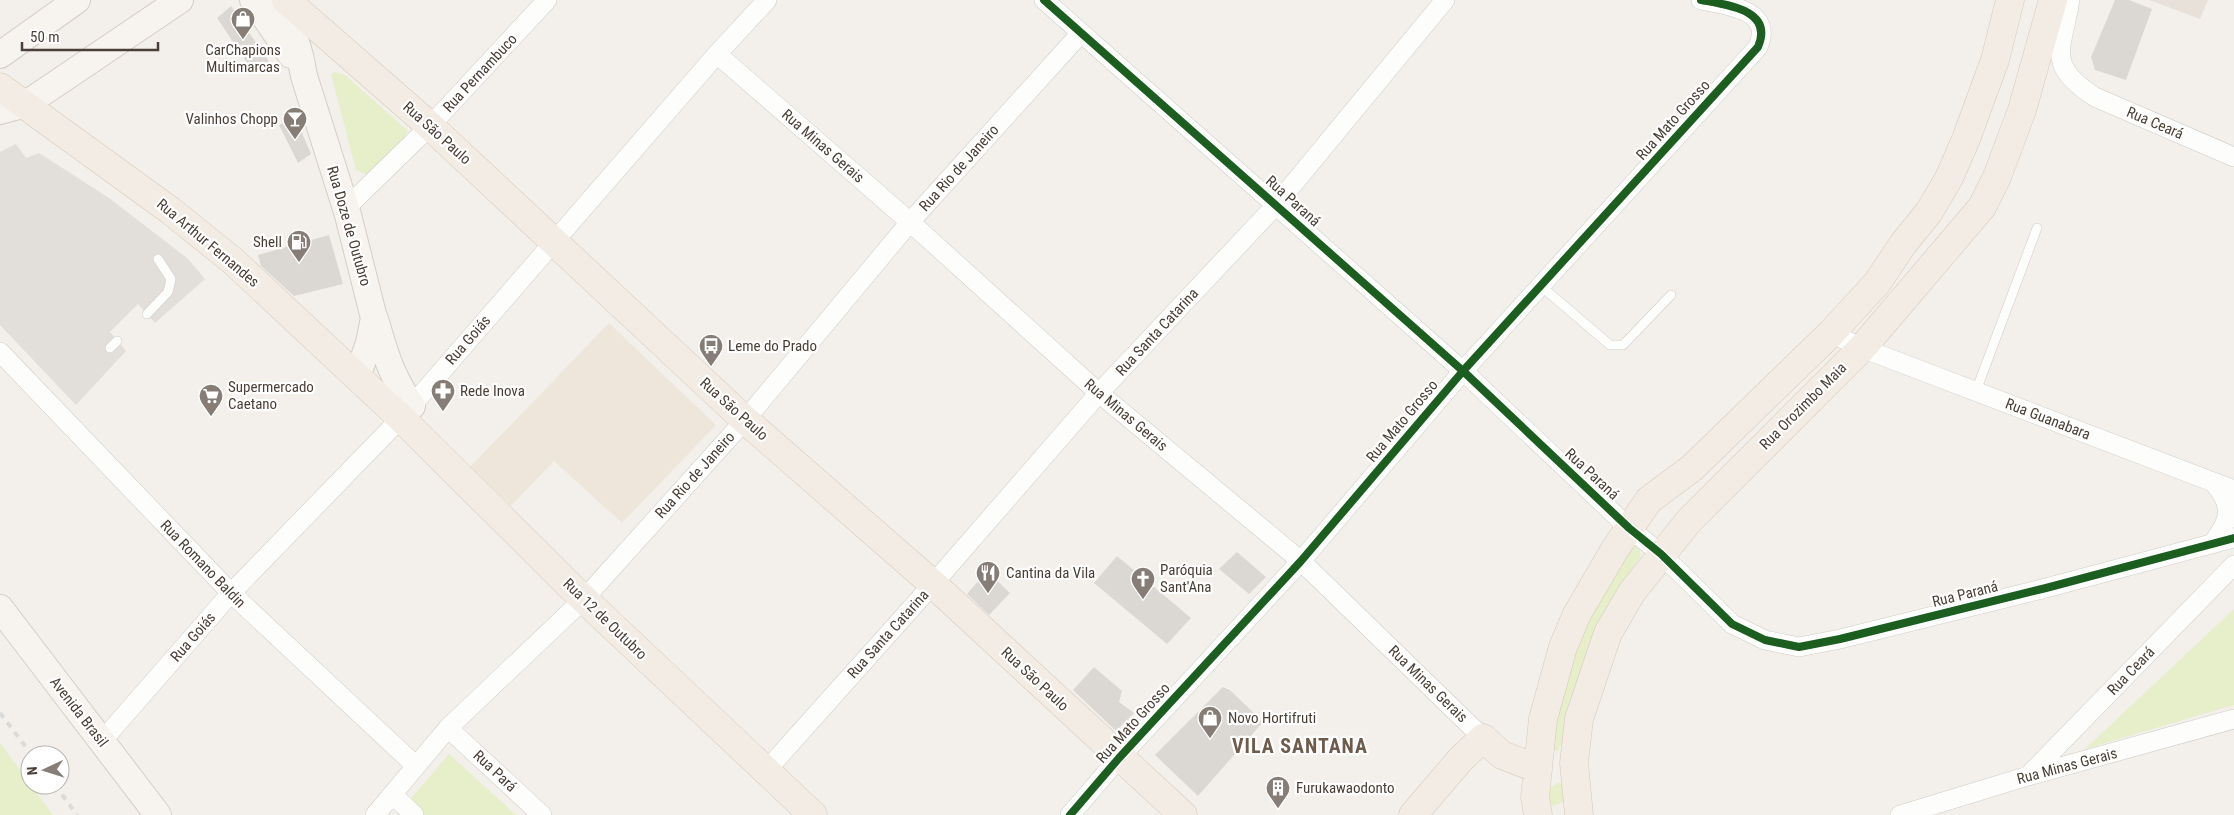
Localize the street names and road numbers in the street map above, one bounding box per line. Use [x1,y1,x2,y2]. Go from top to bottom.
street label: Rua Pernambuco [439,30,521,116]
street label: Rua Mato Grosso [1632,76,1714,164]
street label: Rua São Paulo [399,98,475,168]
street label: Rua Ceará [2124,103,2186,143]
street label: Rua Minas Gerais [778,105,868,187]
street label: Rua Rio de Janeiro [915,121,1003,215]
street label: Rua Doze de Outubro [323,164,375,288]
street label: Rua Paraná [1262,172,1324,230]
street label: Rua Arthur Fernandes [153,195,263,291]
street label: Rua Santa Catarina [1112,285,1202,379]
street label: Rua Goiás [442,311,494,368]
street label: Rua Orozimbo Maia [1756,359,1850,453]
street label: Rua São Paulo [696,374,772,444]
street label: Rua Minas Gerais [1081,375,1171,455]
street label: Rua Mato Grosso [1362,376,1442,466]
street label: Rua Guanabara [2003,395,2093,443]
street label: Rua Rio de Janeiro [651,428,739,522]
street label: Rua Paraná [1561,445,1623,503]
street label: Rua Romano Baldin [157,516,249,612]
street label: Rua 12 de Outubro [559,575,651,663]
street label: Rua Paraná [1930,577,2000,611]
street label: Rua Santa Catarina [844,586,932,682]
street label: Rua Goiás [167,608,219,665]
street label: Rua Minas Gerais [1385,642,1471,726]
street label: Rua São Paulo [998,643,1072,715]
street label: Rua Ceará [2104,643,2158,699]
street label: Avenida Brasil [46,673,112,751]
street label: Rua Mato Grosso [1092,679,1174,767]
street label: Rua Minas Gerais [2015,744,2119,788]
street label: Rua Pará [470,746,520,796]

